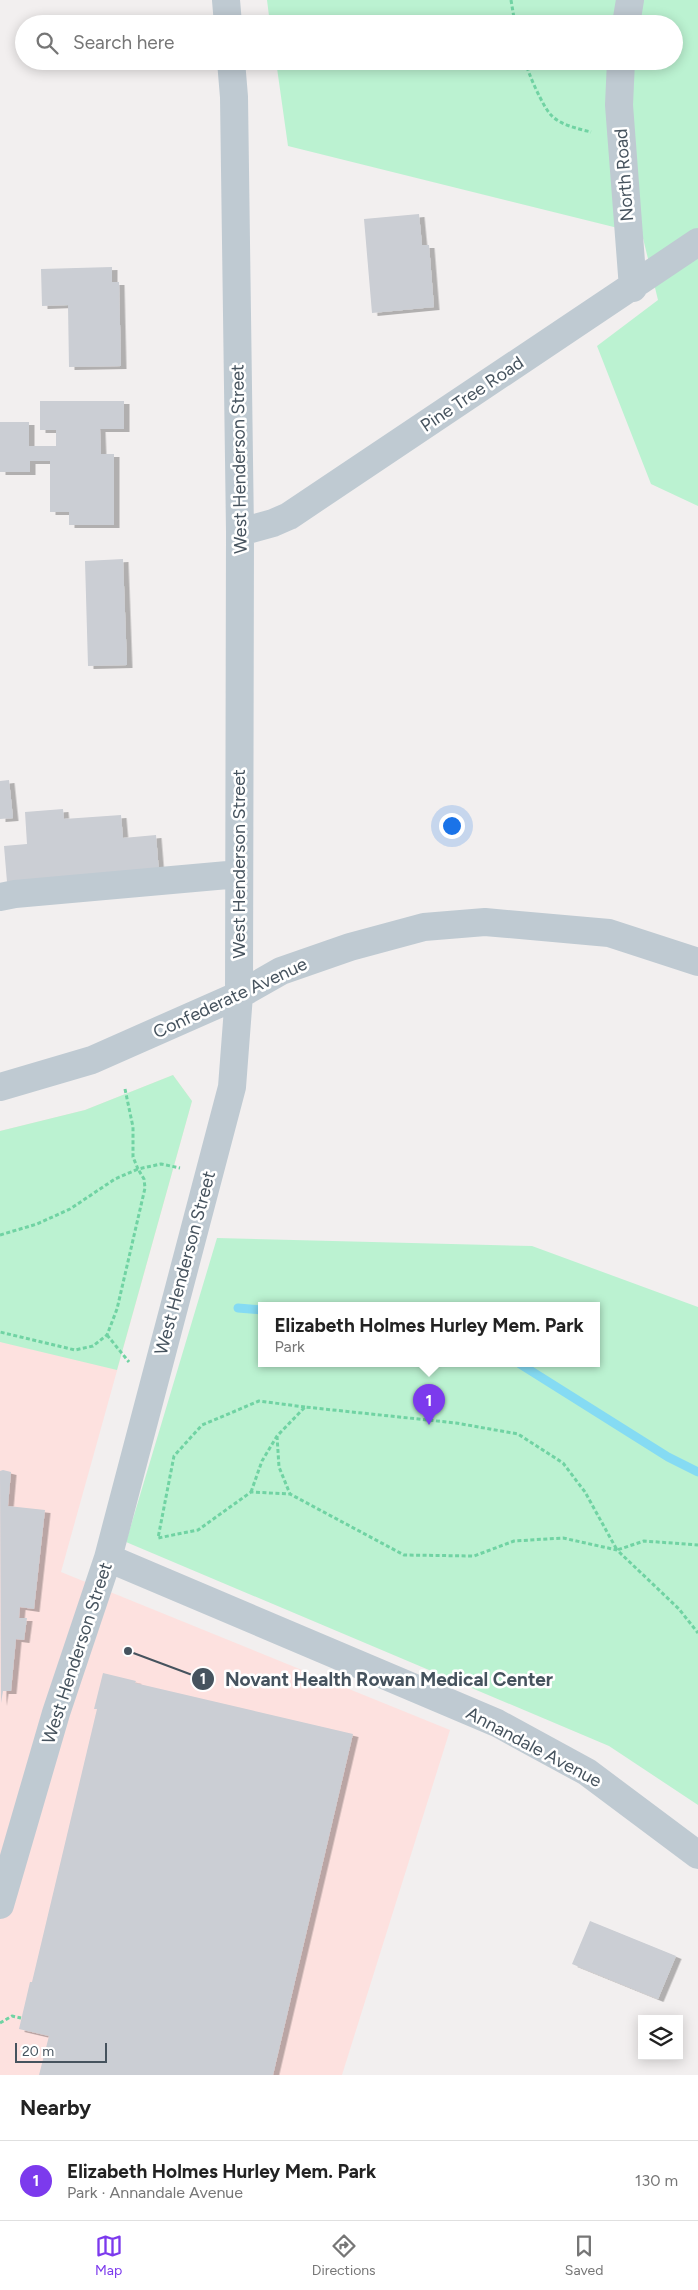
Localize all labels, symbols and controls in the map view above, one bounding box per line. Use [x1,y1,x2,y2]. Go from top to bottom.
search box [15,15,683,70]
icon: search [33,29,61,57]
text: Search here [73,31,175,54]
street label: North Road [610,128,638,222]
street label: Pine Tree Road [416,351,528,437]
street label: West Henderson Street [226,364,252,554]
street label: West Henderson Street [228,769,250,959]
your location [439,813,465,839]
street label: Confederate Avenue [149,953,311,1043]
street label: West Henderson Street [150,1168,220,1357]
popup [258,1302,600,1367]
text: Elizabeth Holmes Hurley Mem. Park [274,1314,584,1337]
text: Park [274,1337,305,1356]
pin: 1 [413,1384,445,1425]
street label: West Henderson Street [37,1559,117,1747]
callout: Novant Health Rowan Medical Center [190,1662,563,1696]
text: Novant Health Rowan Medical Center [225,1668,553,1691]
text: 1 [200,1670,206,1688]
street label: Annandale Avenue [462,1702,606,1792]
map controls [638,2015,683,2060]
button: layers [638,2015,683,2060]
scale bar [15,2040,108,2063]
text: 20 m [22,2043,54,2060]
text: Nearby [20,2095,91,2120]
text: Elizabeth Holmes Hurley Mem. Park [67,2160,376,2183]
text: 1 [33,2171,39,2190]
text: 130 m [635,2171,678,2190]
text: Park · Annandale Avenue [67,2183,243,2202]
tab: Map [95,2232,123,2279]
tab: Directions [312,2232,376,2279]
tab: Saved [565,2232,603,2279]

